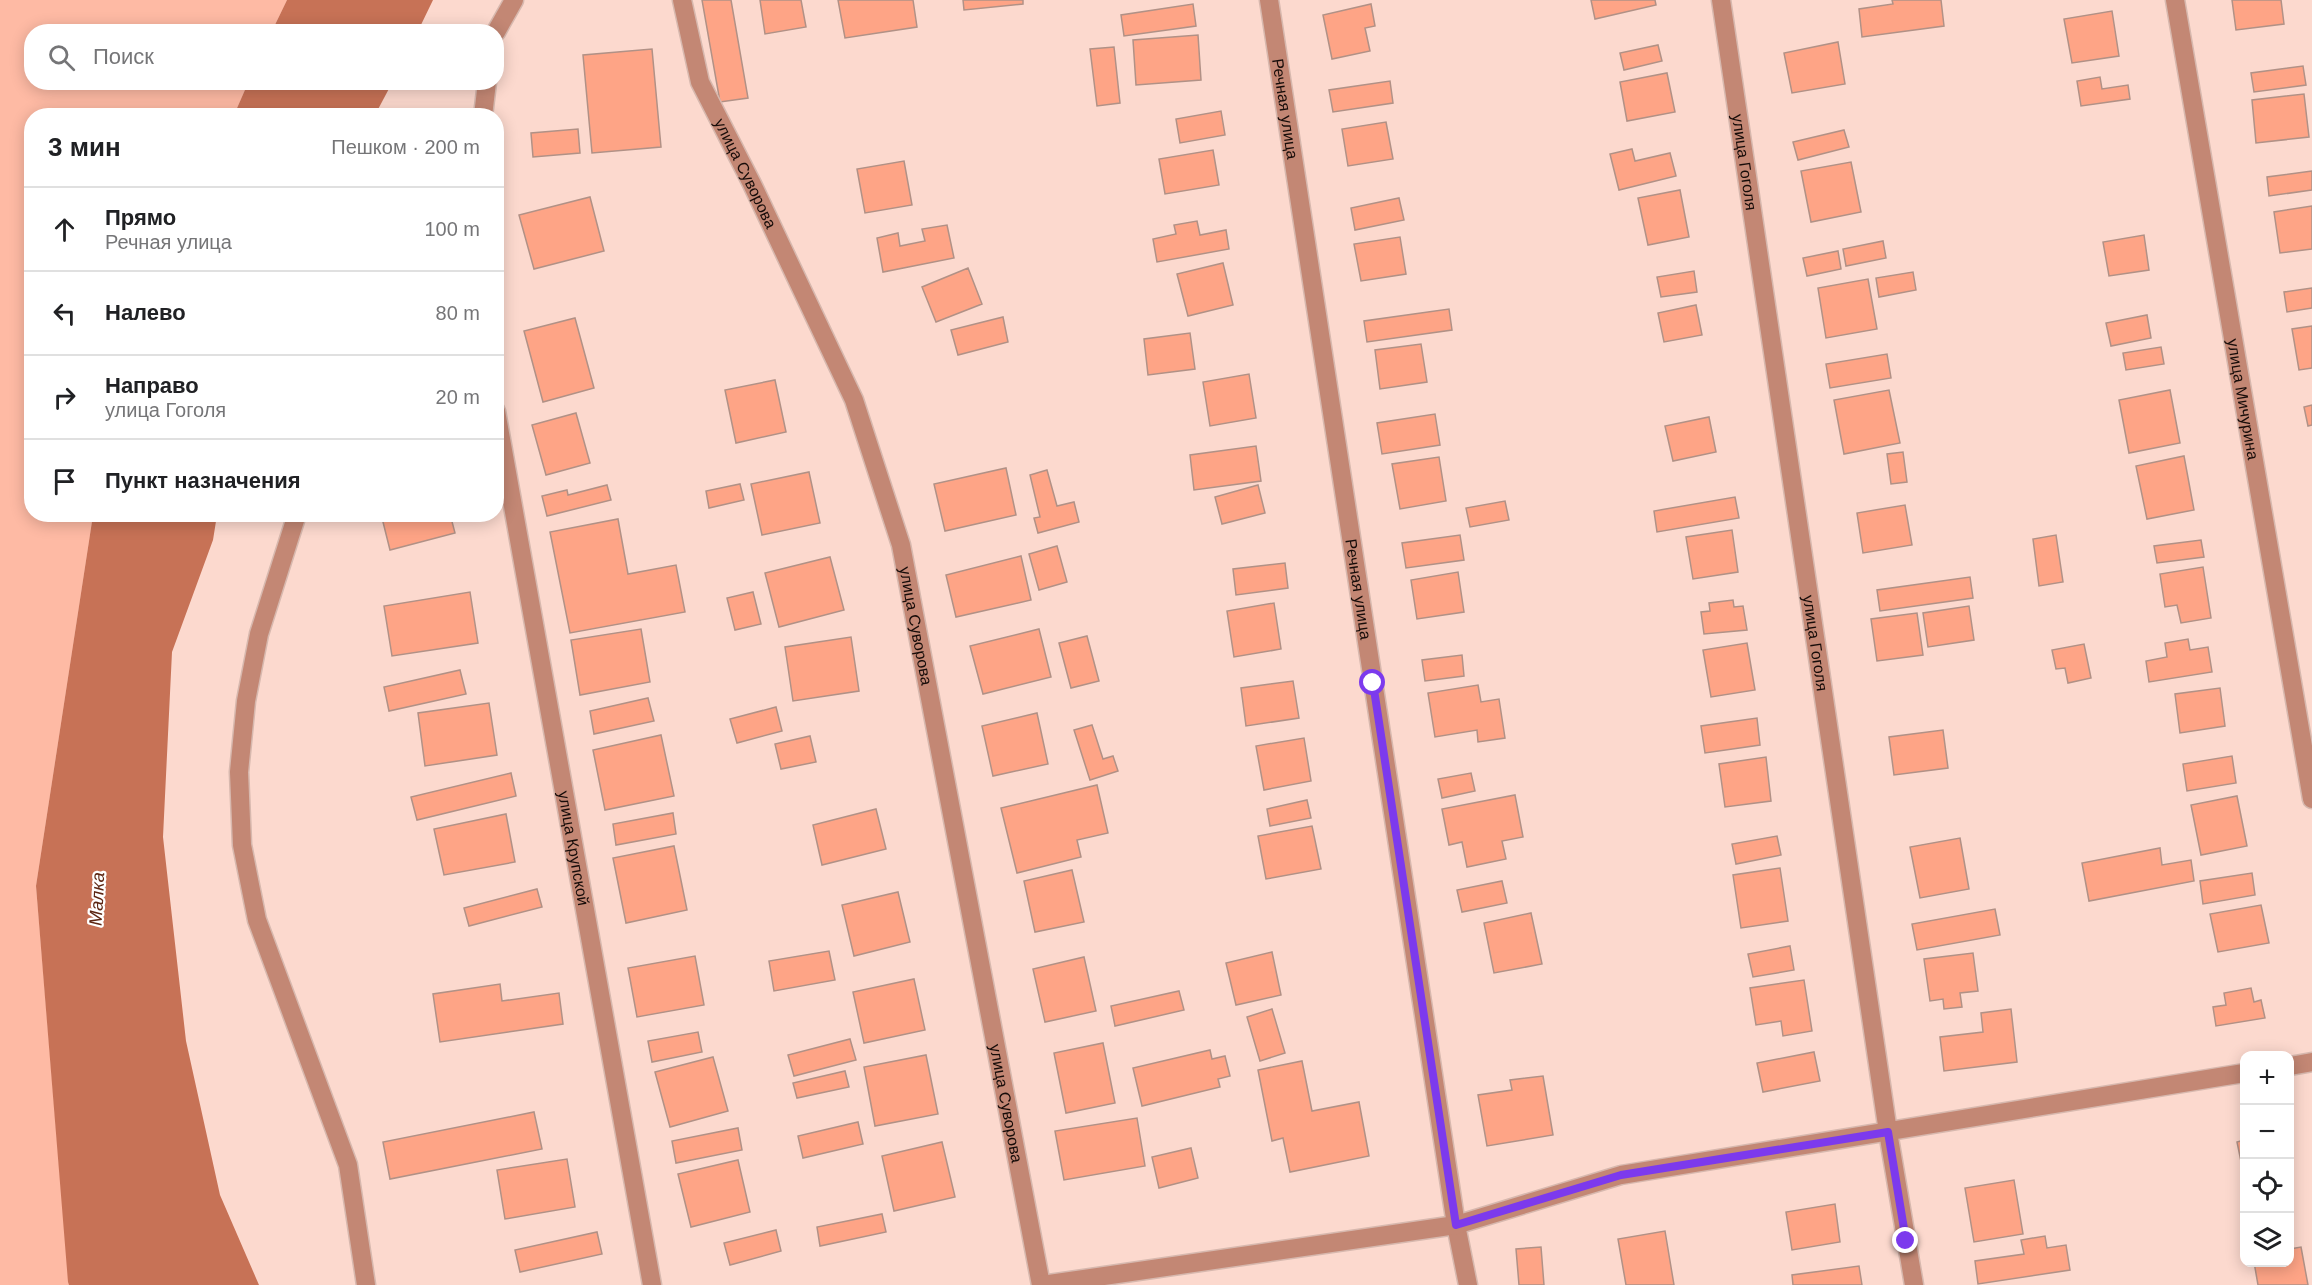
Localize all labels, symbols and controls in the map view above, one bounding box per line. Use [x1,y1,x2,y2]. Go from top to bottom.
search box [24,24,504,90]
icon: search [45,41,78,74]
text: Поиск [93,44,154,69]
street label: Речная улица [1270,57,1302,160]
street label: улица Гоголя [1729,113,1760,211]
street label: улица Суворова [711,115,780,231]
text: 3 мин [48,132,121,162]
text: Пешком · 200 m [331,136,480,158]
text: Прямо [105,205,176,230]
icon: ahead [48,213,81,246]
text: 100 m [424,218,480,240]
text: Речная улица [105,231,232,253]
icon: left [48,297,81,330]
text: Налево [105,300,186,325]
text: 80 m [436,302,480,324]
street label: улица Мичурина [2225,337,2262,461]
text: Направо [105,373,199,398]
icon: right [48,381,81,414]
text: 20 m [436,386,480,408]
text: улица Гоголя [105,399,226,421]
icon: arrive [48,465,81,498]
text: Пункт назначения [105,468,301,493]
street label: Речная улица [1343,538,1375,641]
street label: улица Суворова [897,565,936,687]
street label: улица Гоголя [1800,594,1831,692]
route start [1359,669,1385,695]
street label: улица Крупской [555,789,593,907]
water label: Малка [86,872,108,926]
street label: улица Суворова [987,1043,1026,1164]
map controls [2240,1051,2294,1267]
button: + [2240,1051,2294,1105]
button: − [2240,1105,2294,1159]
button: locate [2240,1159,2294,1213]
button: layers [2240,1213,2294,1267]
route end [1892,1227,1918,1253]

